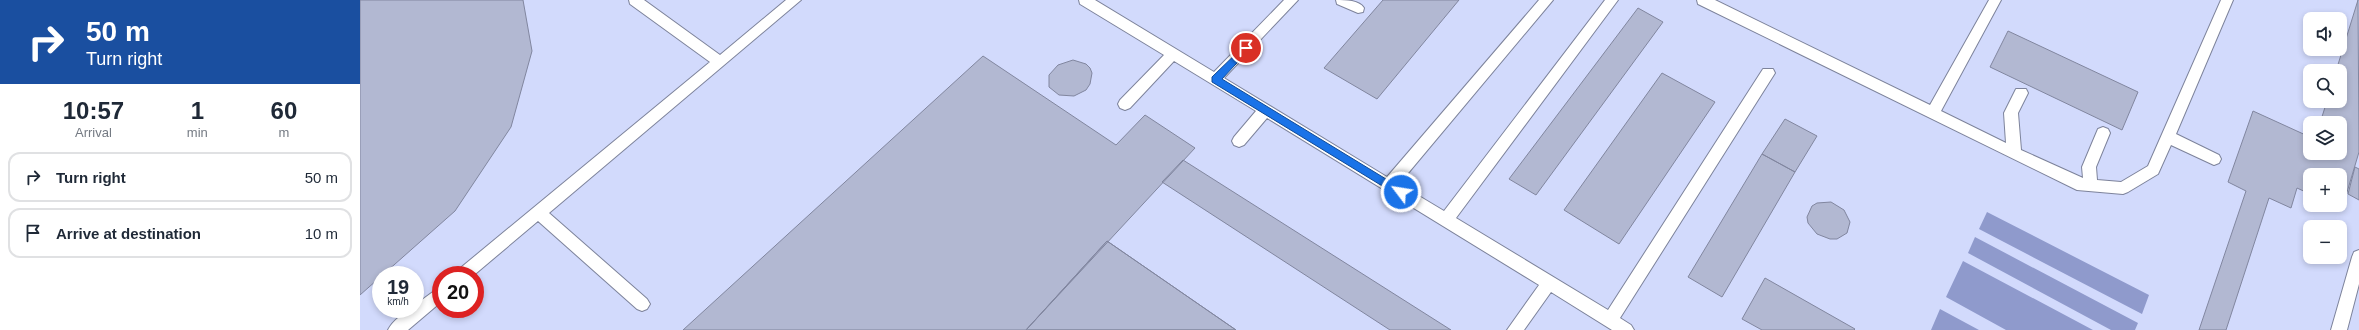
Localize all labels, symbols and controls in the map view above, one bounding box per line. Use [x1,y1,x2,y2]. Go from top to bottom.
map controls [2303,12,2347,264]
button: sound [2303,12,2347,56]
icon: right [20,16,72,68]
text: 50 m [86,16,150,47]
pin [1229,31,1263,65]
icon: arrive [1235,37,1257,59]
text: Turn right [86,49,162,69]
button: search [2303,64,2347,108]
text: 10:57 [63,97,124,124]
text: 1 [191,97,204,124]
text: 60 [271,97,297,124]
button: layers [2303,116,2347,160]
text: Arrival [75,125,112,140]
text: min [187,125,208,140]
text: m [278,125,289,140]
icon: right [22,166,44,188]
button: + [2303,168,2347,212]
text: Turn right [56,169,126,186]
text: 50 m [305,169,338,186]
position arrow [1380,171,1422,213]
button: − [2303,220,2347,264]
icon: arrive [22,222,44,244]
text: Arrive at destination [56,225,201,242]
text: 10 m [305,225,338,242]
speed limit sign: 20 [432,266,484,318]
text: 19 [387,276,409,298]
text: km/h [387,296,409,307]

